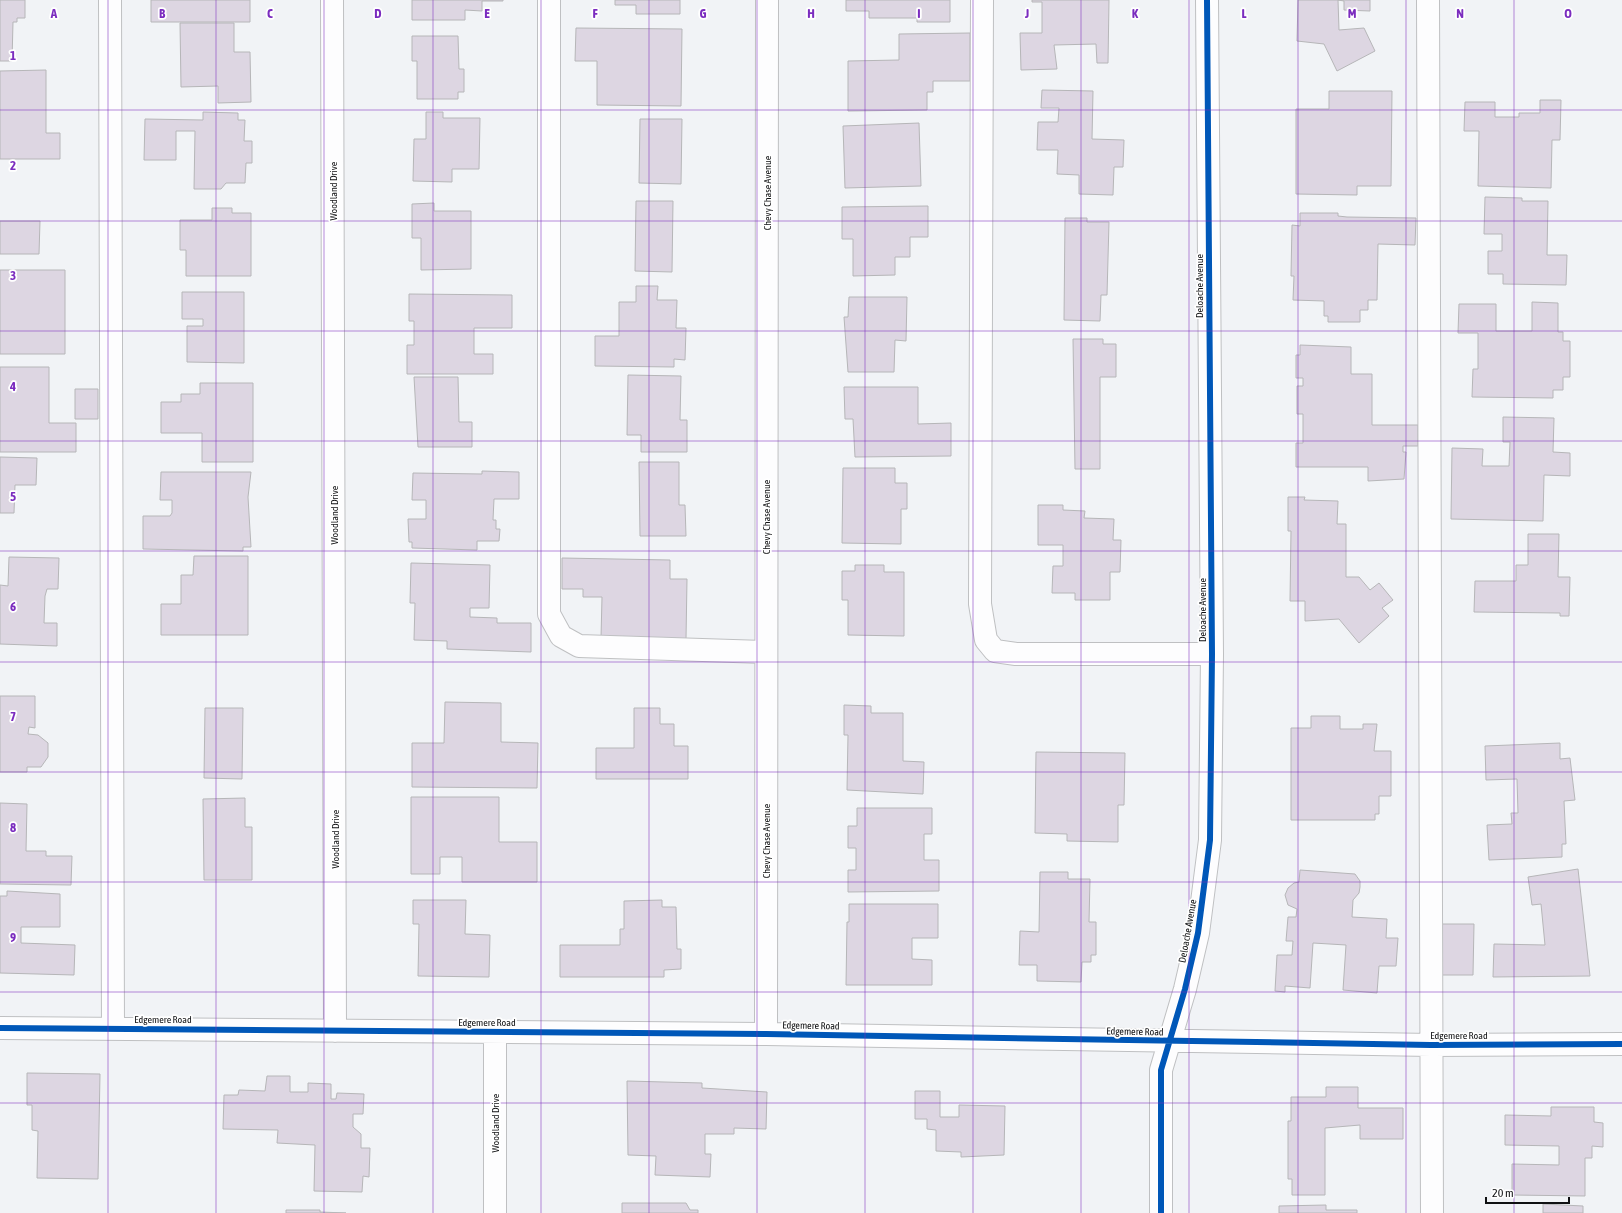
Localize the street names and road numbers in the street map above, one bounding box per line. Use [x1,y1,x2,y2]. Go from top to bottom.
street label: Chevy Chase Avenue [762,155,773,230]
street label: Woodland Drive [328,161,339,220]
street label: Deloache Avenue [1194,253,1205,318]
street label: Chevy Chase Avenue [761,479,772,554]
street label: Woodland Drive [329,485,340,544]
street label: Deloache Avenue [1197,577,1208,642]
street label: Chevy Chase Avenue [761,803,772,878]
street label: Woodland Drive [330,809,341,868]
street label: Deloache Avenue [1177,898,1199,964]
street label: Edgemere Road [134,1014,192,1025]
street label: Edgemere Road [458,1017,516,1028]
street label: Edgemere Road [782,1020,840,1032]
street label: Edgemere Road [1106,1026,1164,1038]
street label: Edgemere Road [1430,1030,1488,1041]
street label: Woodland Drive [490,1093,501,1152]

